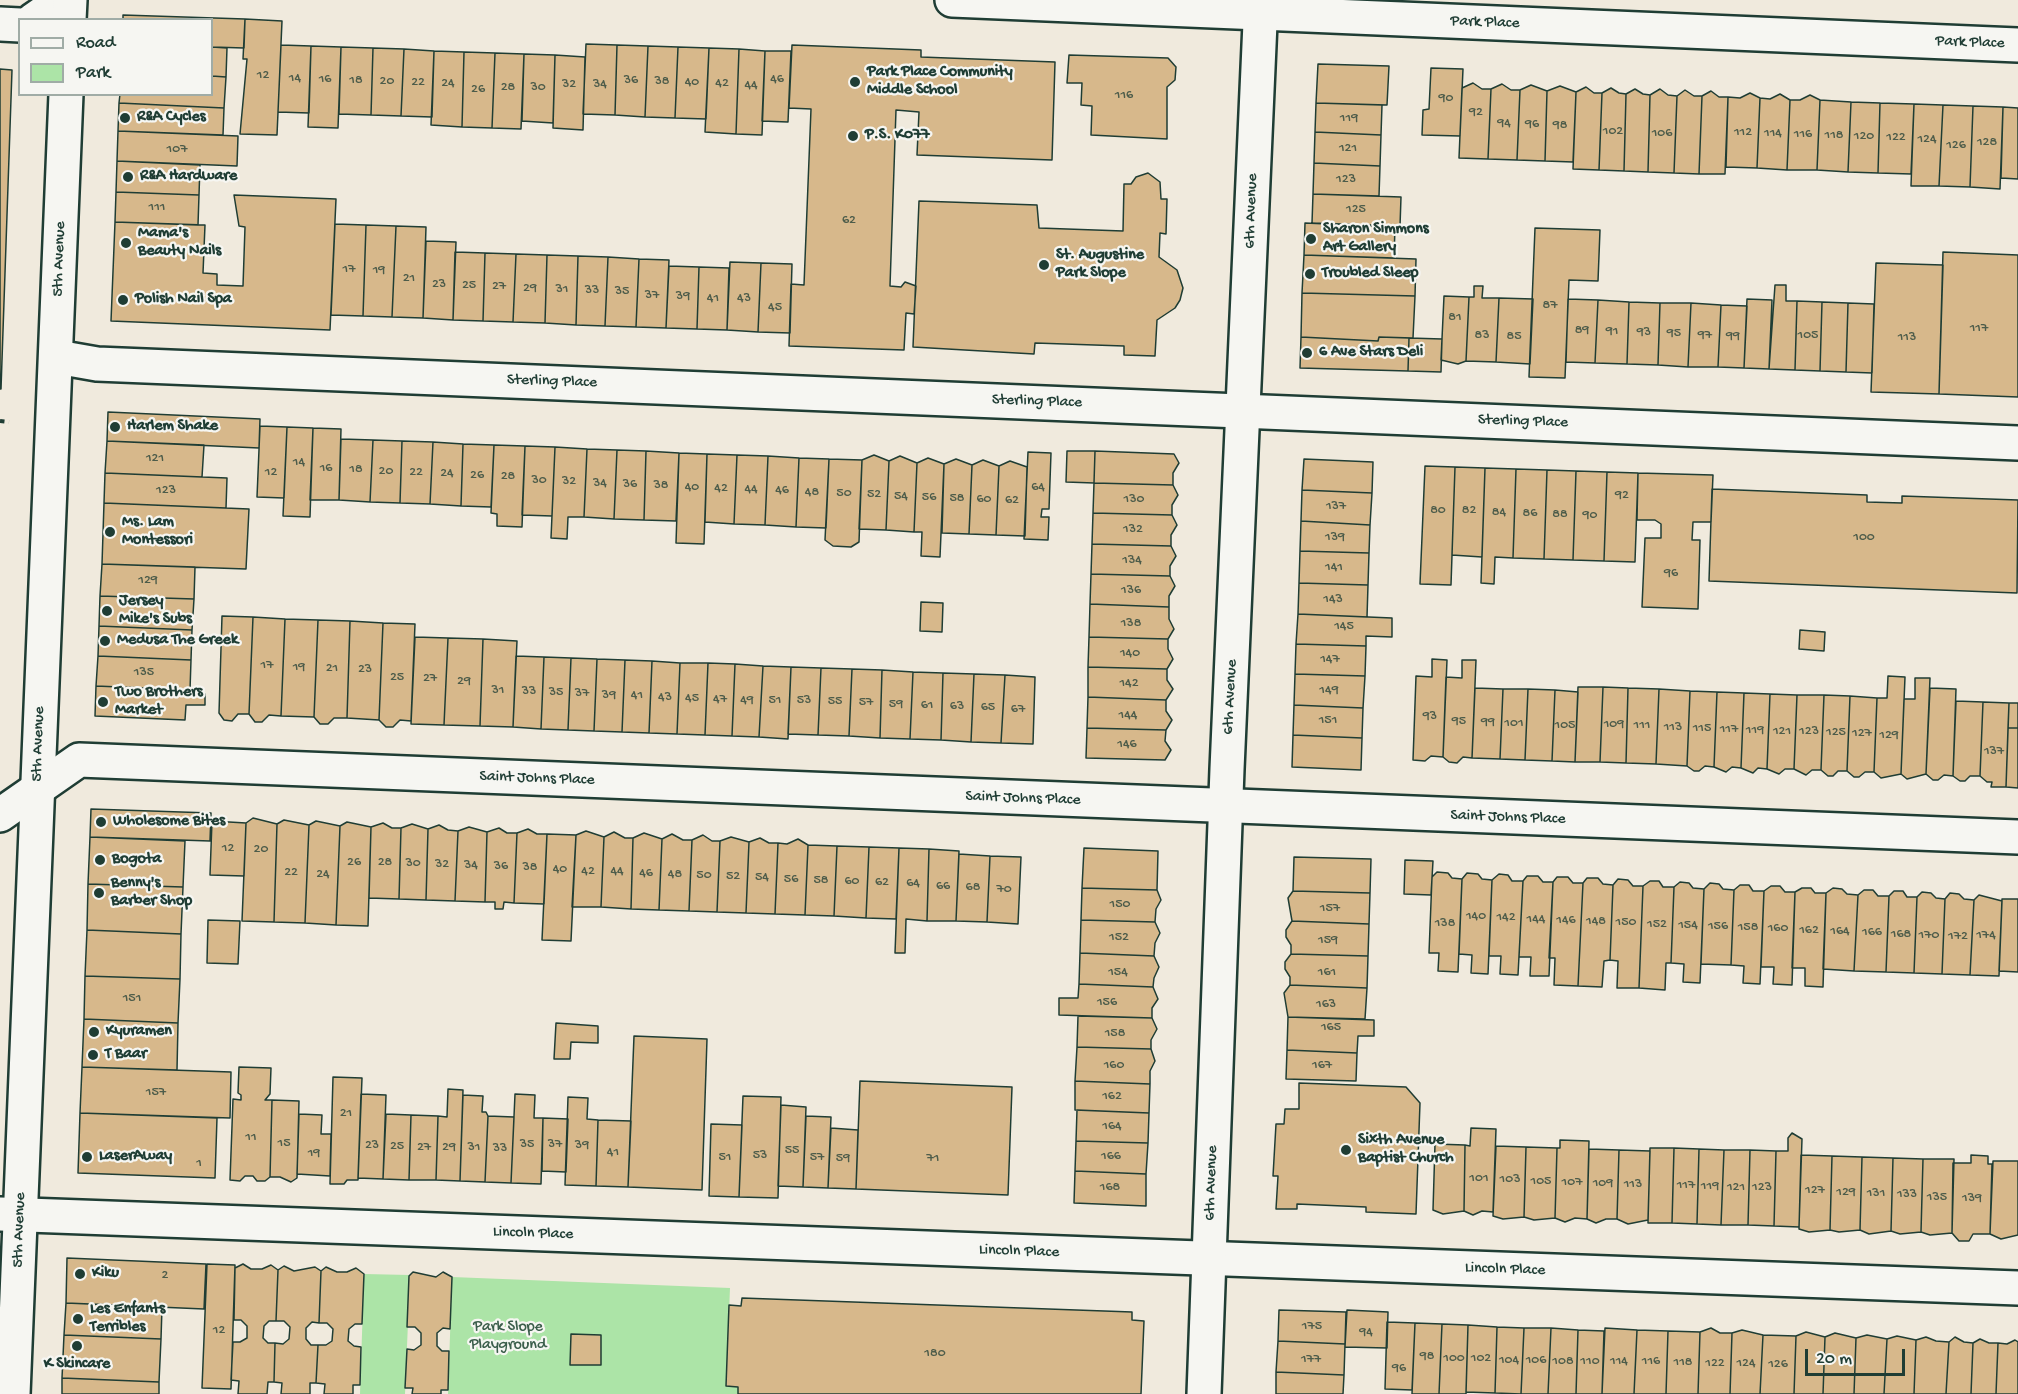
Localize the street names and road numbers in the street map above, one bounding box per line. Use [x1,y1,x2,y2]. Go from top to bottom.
street label: Park Place [1450,12,1520,34]
street label: Park Place [1935,32,2005,54]
street label: 6th Avenue [1241,173,1263,249]
street label: 5th Avenue [49,221,71,297]
street label: Sterling Place [507,371,597,393]
street label: Sterling Place [992,391,1082,413]
street label: Sterling Place [1478,411,1568,433]
street label: 6th Avenue [1219,659,1243,735]
street label: 5th Avenue [28,706,50,782]
street label: Saint Johns Place [479,767,595,791]
street label: Saint Johns Place [965,787,1081,811]
street label: Saint Johns Place [1450,806,1566,830]
street label: 6th Avenue [1201,1145,1223,1221]
street label: 5th Avenue [9,1192,31,1268]
street label: Lincoln Place [492,1223,574,1245]
street label: Lincoln Place [978,1241,1060,1263]
street label: Lincoln Place [1464,1259,1546,1281]

